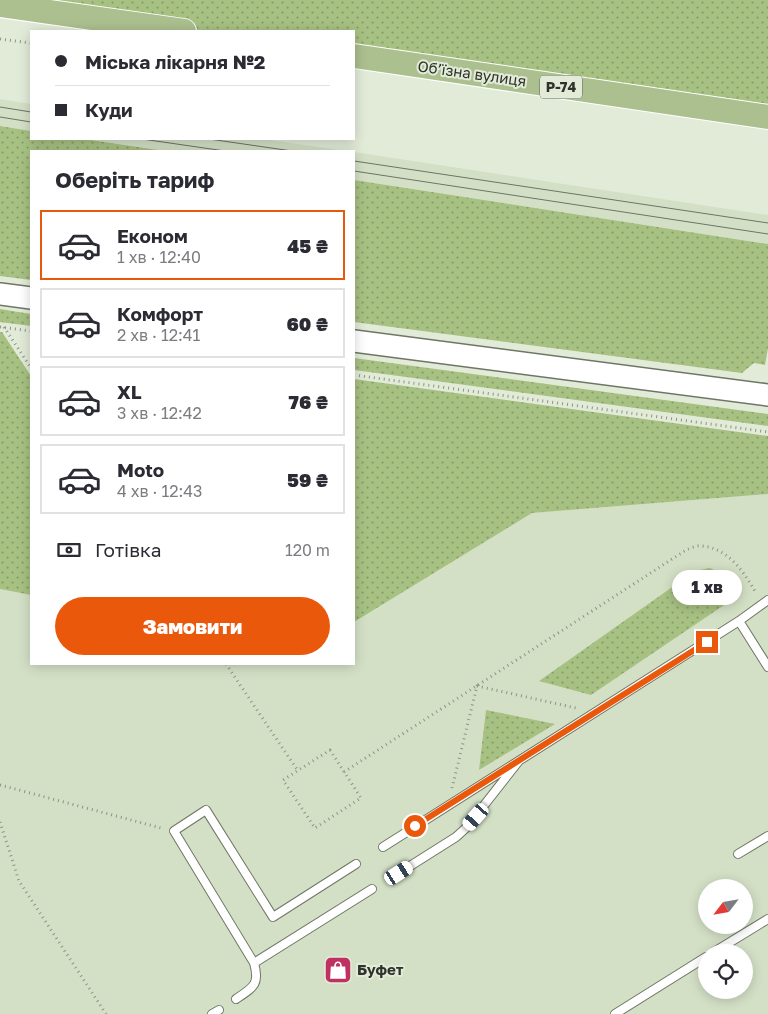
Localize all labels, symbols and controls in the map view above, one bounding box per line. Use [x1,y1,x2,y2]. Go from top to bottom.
text: Міська лікарня №2 [85,50,265,73]
street label: Обʼїзна вулиця [417,56,528,90]
road number: Р-74 [540,75,582,98]
text: Куди [85,98,133,121]
text: Оберіть тариф [55,166,214,193]
icon: car [57,223,102,268]
text: Економ [117,224,188,247]
text: 45 ₴ [287,234,328,257]
text: 1 хв · 12:40 [117,247,201,267]
icon: car [57,301,102,346]
text: Комфорт [117,302,203,325]
text: 60 ₴ [286,312,328,335]
text: 2 хв · 12:41 [117,325,200,345]
icon: car [57,379,102,424]
text: XL [117,380,142,403]
text: 76 ₴ [289,390,328,413]
text: 3 хв · 12:42 [117,403,202,423]
icon: car [57,457,102,502]
text: Moto [117,458,164,481]
text: 59 ₴ [287,468,328,491]
text: 4 хв · 12:43 [117,481,202,501]
icon: cash [55,536,83,564]
text: Готівка [95,538,161,561]
text: 120 m [285,540,330,560]
callout: 1 хв [672,570,742,604]
text: 1 хв [691,577,723,597]
button: Замовити [55,597,330,655]
route end [696,631,718,653]
car [460,801,491,833]
route start [404,815,426,837]
car [382,859,415,887]
north arrow [698,879,752,934]
map controls [698,879,753,999]
button: locate [698,944,753,999]
shop icon: Буфет [323,955,353,985]
place label: Буфет [357,960,404,978]

